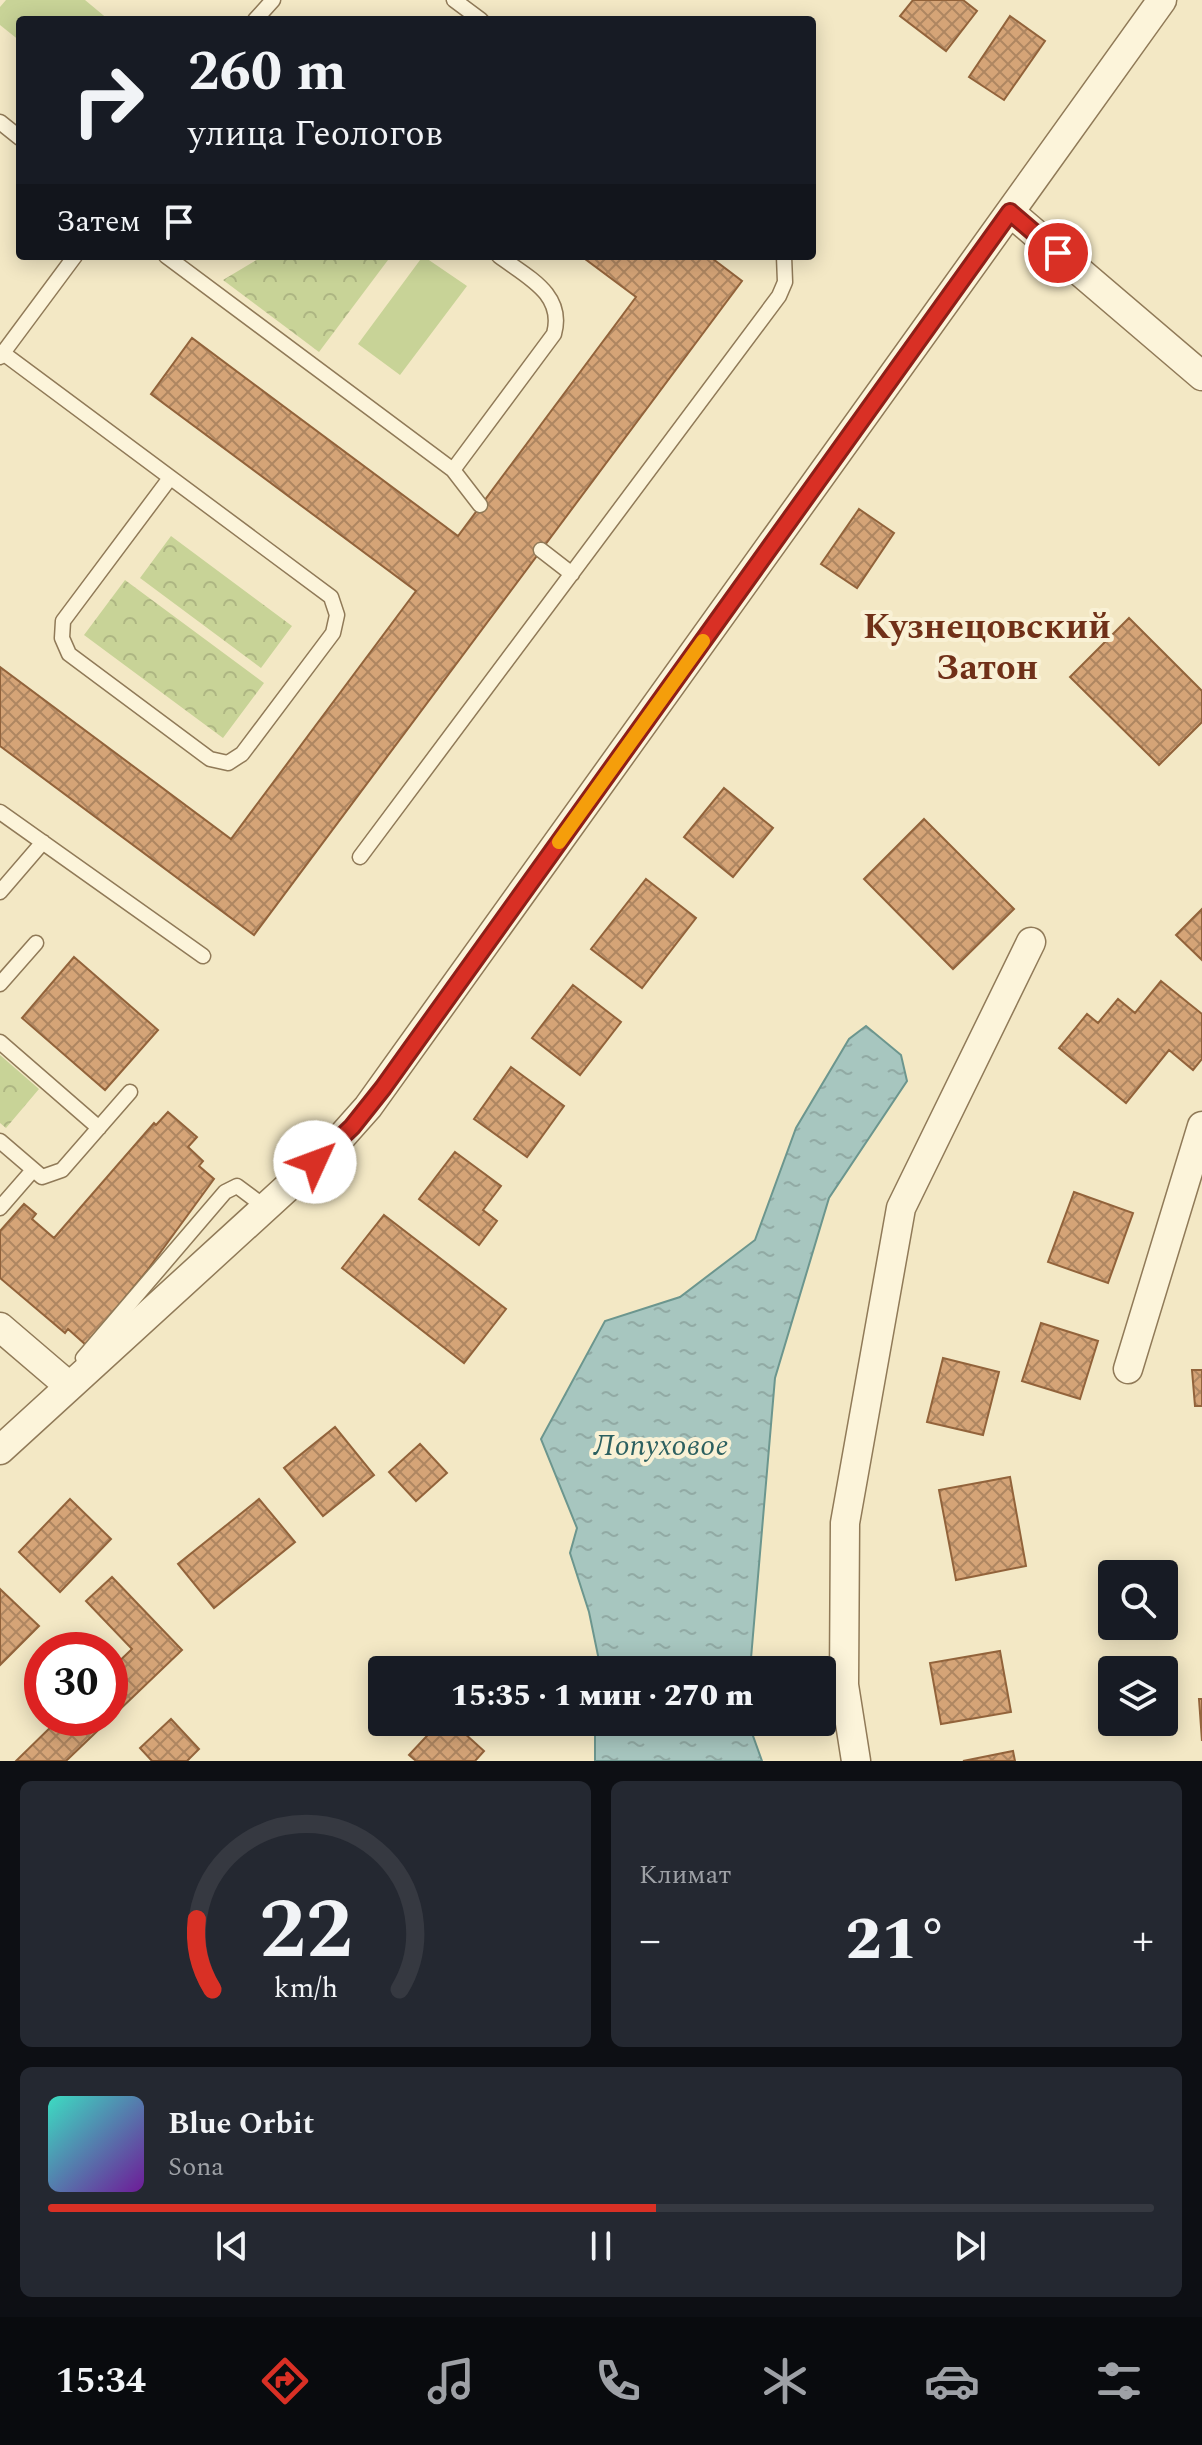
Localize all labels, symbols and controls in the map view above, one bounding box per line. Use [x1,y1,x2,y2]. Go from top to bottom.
text: 260 m [188,30,347,115]
icon: right [56,48,160,152]
text: улица Геологов [188,107,443,162]
text: Затем [56,199,141,245]
icon: arrive [157,200,201,244]
pin [1024,219,1092,287]
icon: arrive [1036,231,1080,275]
district label: Кузнецовский Затон [863,600,1111,696]
position arrow [273,1120,357,1204]
water label: Лопуховое [592,1423,729,1469]
map controls [1098,1560,1178,1736]
button: search [1098,1560,1178,1640]
speed limit sign: 30 [24,1632,128,1736]
button: layers [1098,1656,1178,1736]
text: 15:35 · 1 мин · 270 m [451,1673,753,1719]
text: Климат [639,1855,731,1895]
text: 22 [259,1868,352,1995]
text: 21° [846,1894,948,1986]
text: − [639,1907,661,1974]
text: + [1132,1907,1154,1974]
text: km/h [273,1967,338,2010]
text: Blue Orbit [168,2101,314,2147]
text: Sona [168,2147,224,2187]
icon: previous [210,2224,254,2268]
icon: pause [579,2224,623,2268]
icon: next [948,2224,992,2268]
icon: directions [257,2353,313,2409]
icon: music [423,2353,479,2409]
icon: phone [590,2353,646,2409]
icon: climate [757,2353,813,2409]
icon: car [924,2353,980,2409]
icon: filters [1091,2353,1147,2409]
text: 15:34 [55,2354,146,2409]

